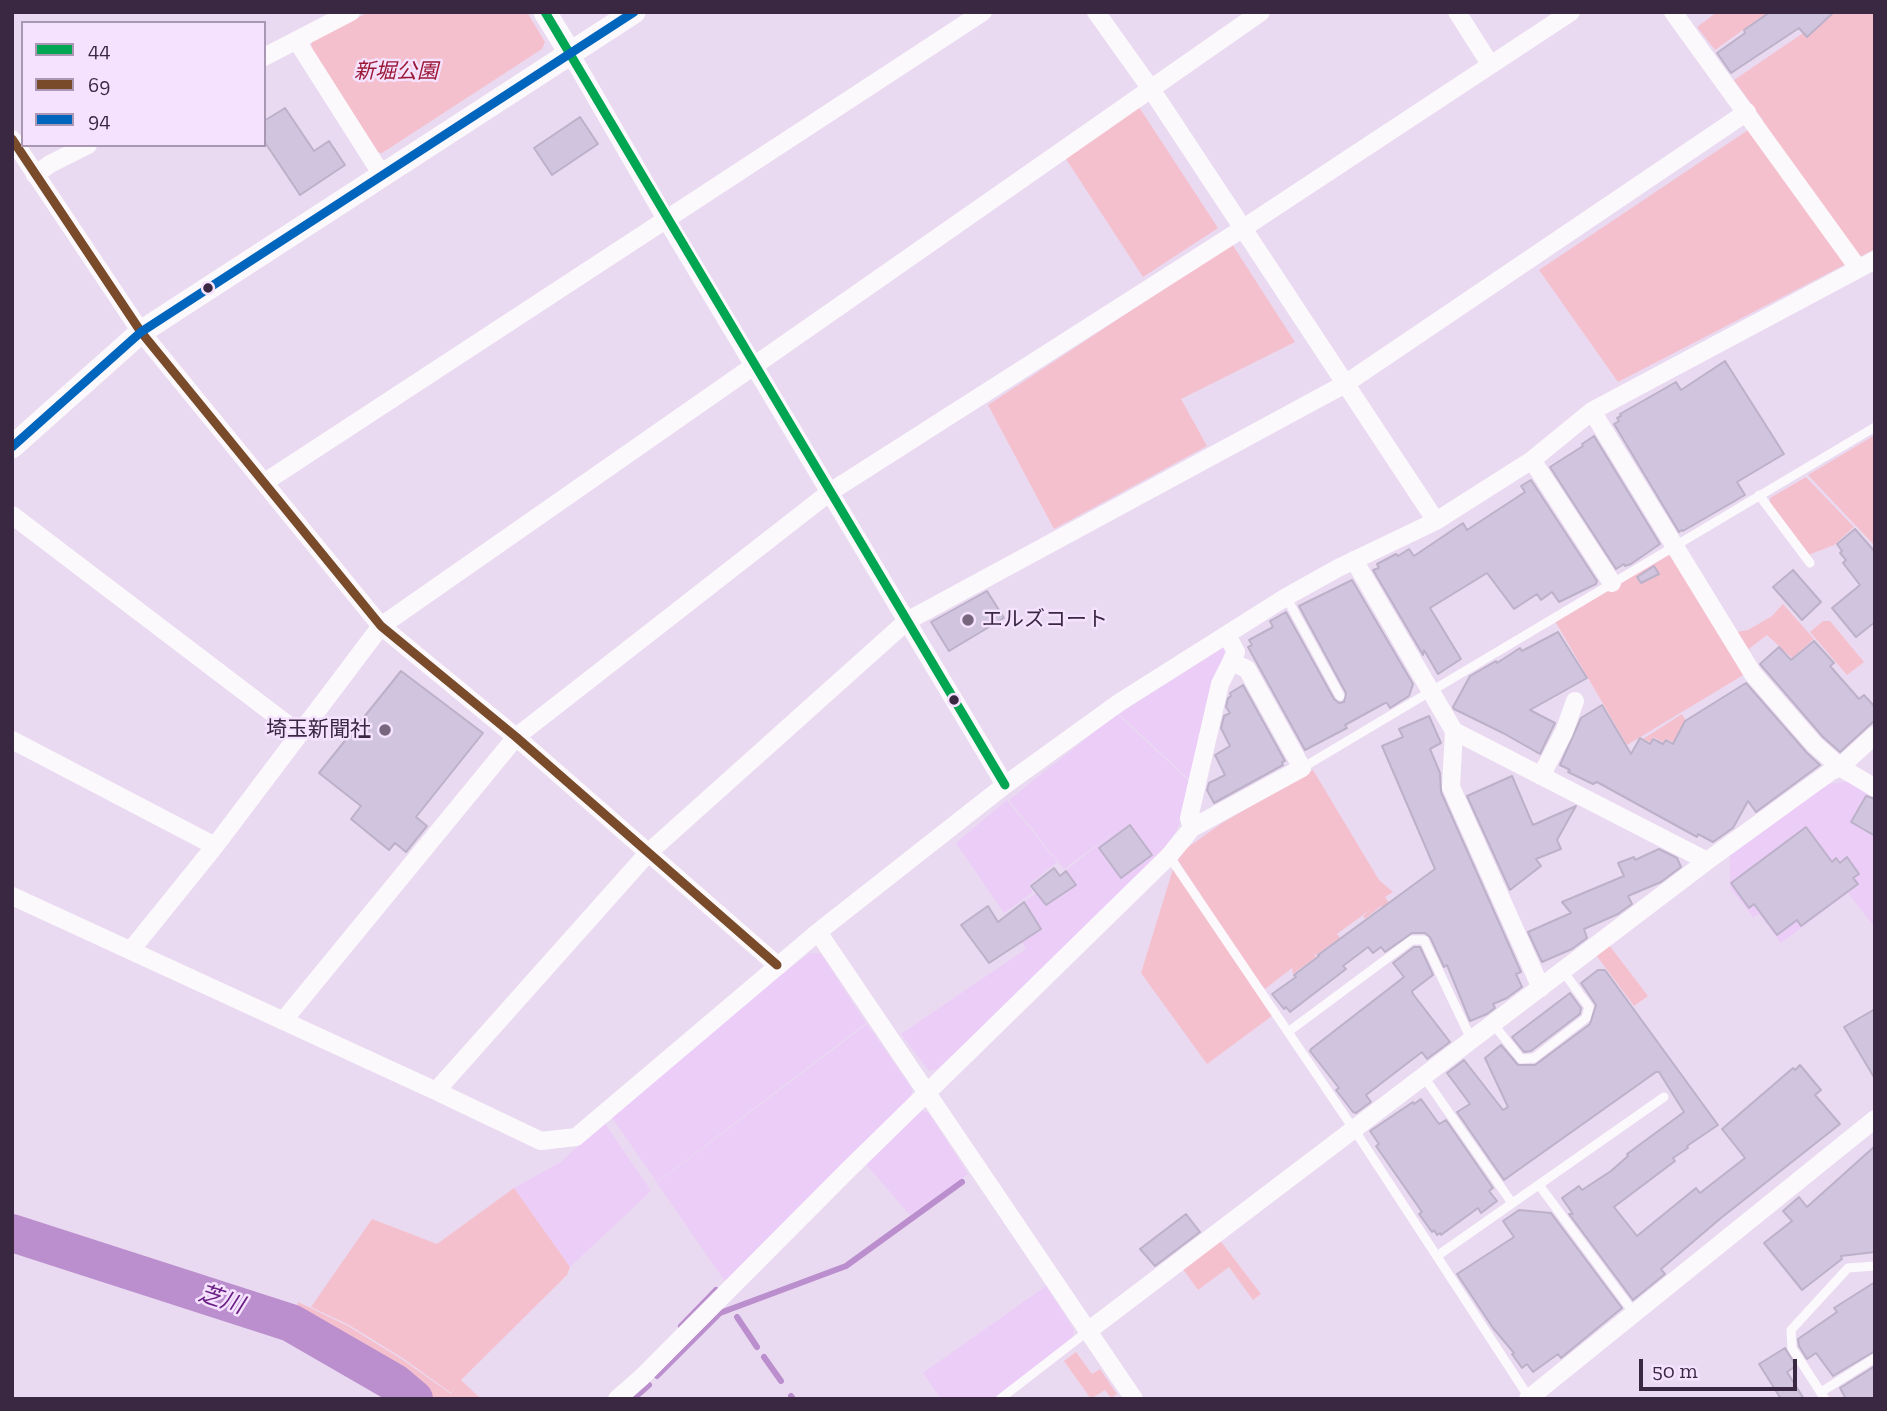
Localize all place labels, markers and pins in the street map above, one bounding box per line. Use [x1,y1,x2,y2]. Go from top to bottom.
unlabelled marker [201,281,215,295]
place label: エルズコート [982,607,1108,633]
marker: エルズコート [960,612,976,628]
unlabelled marker [947,693,961,707]
place label: 埼玉新聞社 [266,717,371,743]
marker: 埼玉新聞社 [377,722,393,738]

